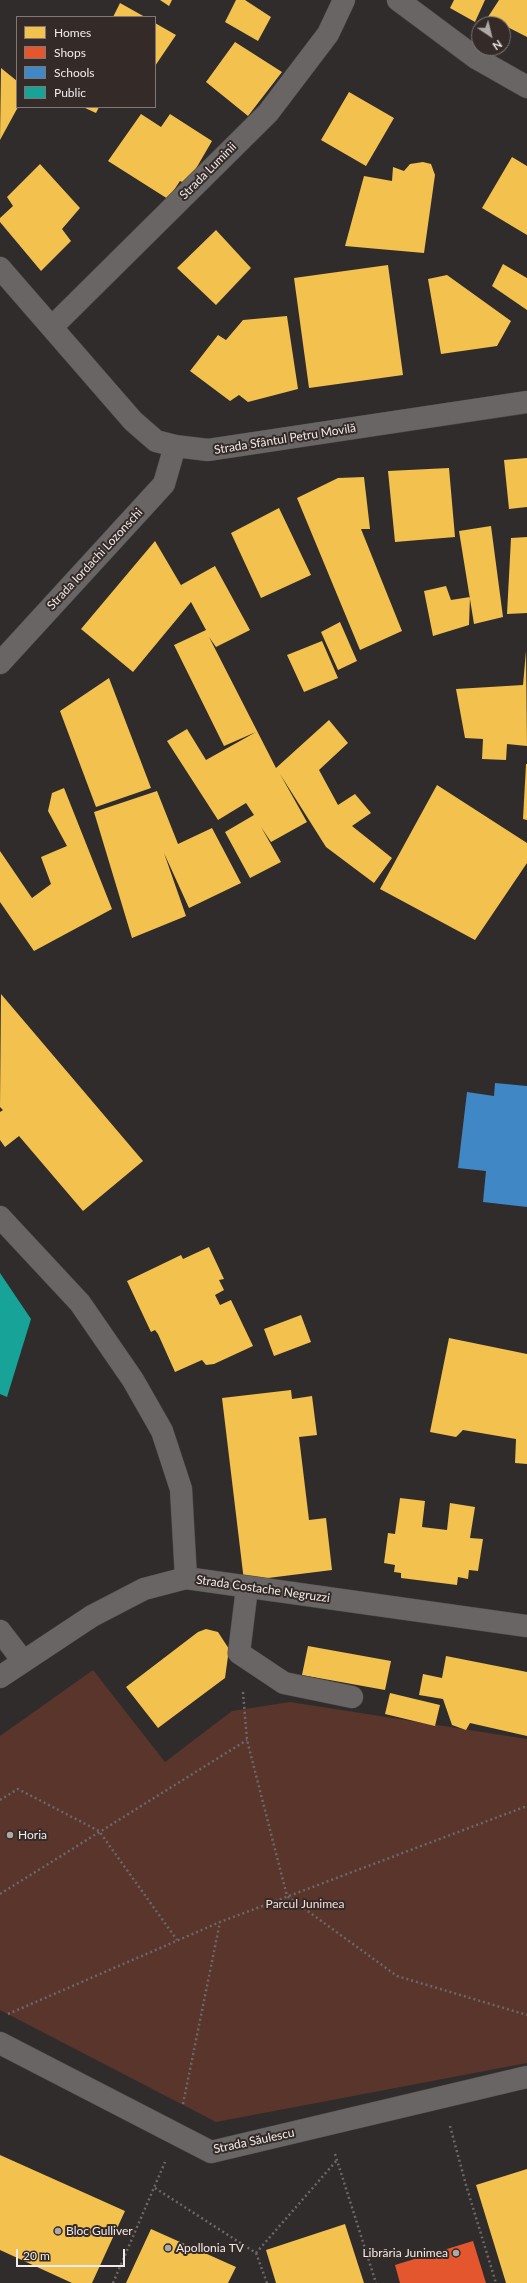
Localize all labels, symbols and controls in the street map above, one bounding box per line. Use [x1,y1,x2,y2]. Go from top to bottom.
legend [16,16,156,108]
north arrow [471,16,511,56]
text: Homes [54,25,91,40]
text: N [490,38,505,53]
text: Shops [54,45,86,60]
text: Schools [54,65,95,80]
text: Public [54,85,86,100]
street label: Strada Luminii [177,140,239,202]
street label: Strada Sfântul Petru Movilă [213,421,357,457]
street label: Strada Iordachi Lozonschi [44,505,146,613]
street label: Strada Costache Negruzzi [195,1572,331,1606]
place label: Horia [18,1828,47,1842]
marker: Horia [5,1830,15,1840]
park label: Parcul Junimea [266,1897,344,1911]
street label: Strada Săulescu [212,2125,296,2157]
place label: Bloc Gulliver [66,2224,133,2238]
marker: Bloc Gulliver [53,2226,63,2236]
scale bar [18,2241,127,2267]
place label: Apollonia TV [176,2241,244,2255]
marker: Apollonia TV [163,2243,173,2253]
place label: Librăria Junimea [362,2246,448,2260]
text: 20 m [23,2248,50,2263]
marker: Librăria Junimea [451,2248,461,2258]

